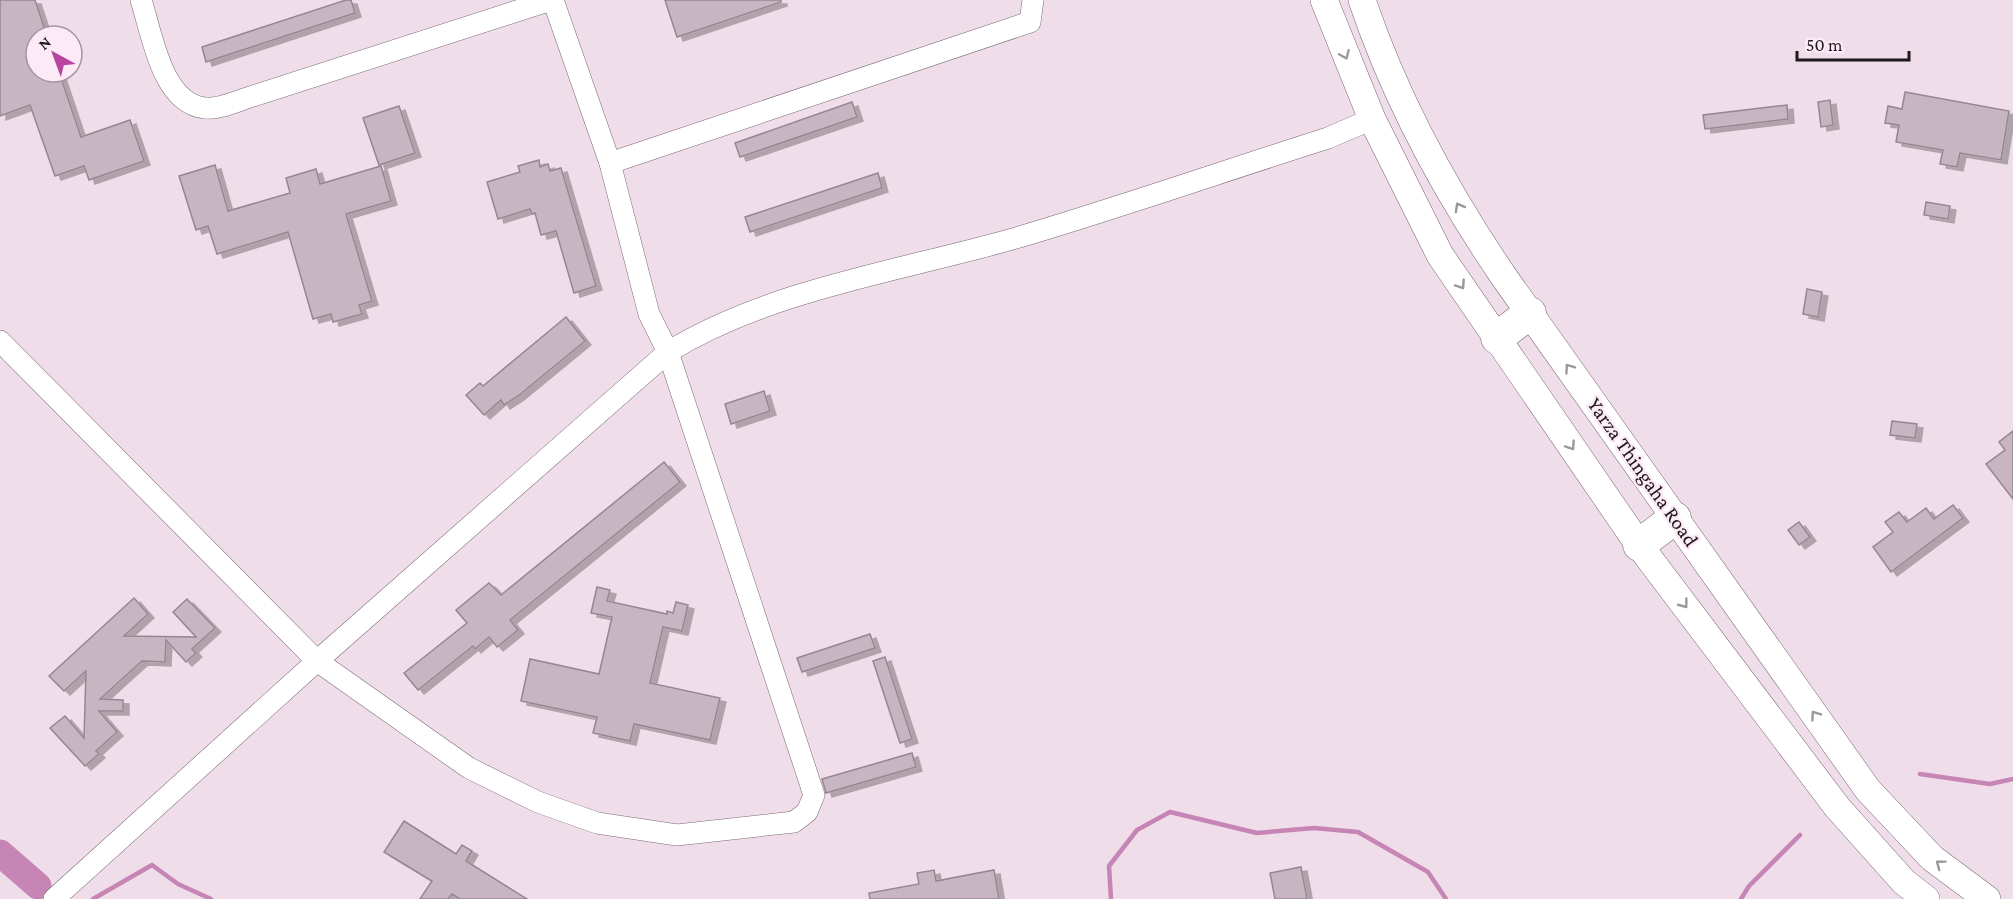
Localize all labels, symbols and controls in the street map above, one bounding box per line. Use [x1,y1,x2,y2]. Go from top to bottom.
north arrow [24,24,84,84]
scale bar [1797,24,1910,62]
text: N [35,33,54,53]
text: 50 m [1806,35,1843,55]
one-way arrow [1338,48,1350,59]
one-way arrow [1455,202,1466,213]
one-way arrow [1454,278,1465,289]
one-way arrow [1565,363,1576,374]
street label: Yarza Thingaha Road [1583,393,1703,551]
one-way arrow [1564,439,1575,450]
one-way arrow [1677,598,1688,609]
one-way arrow [1811,711,1822,722]
one-way arrow [1936,860,1947,871]

